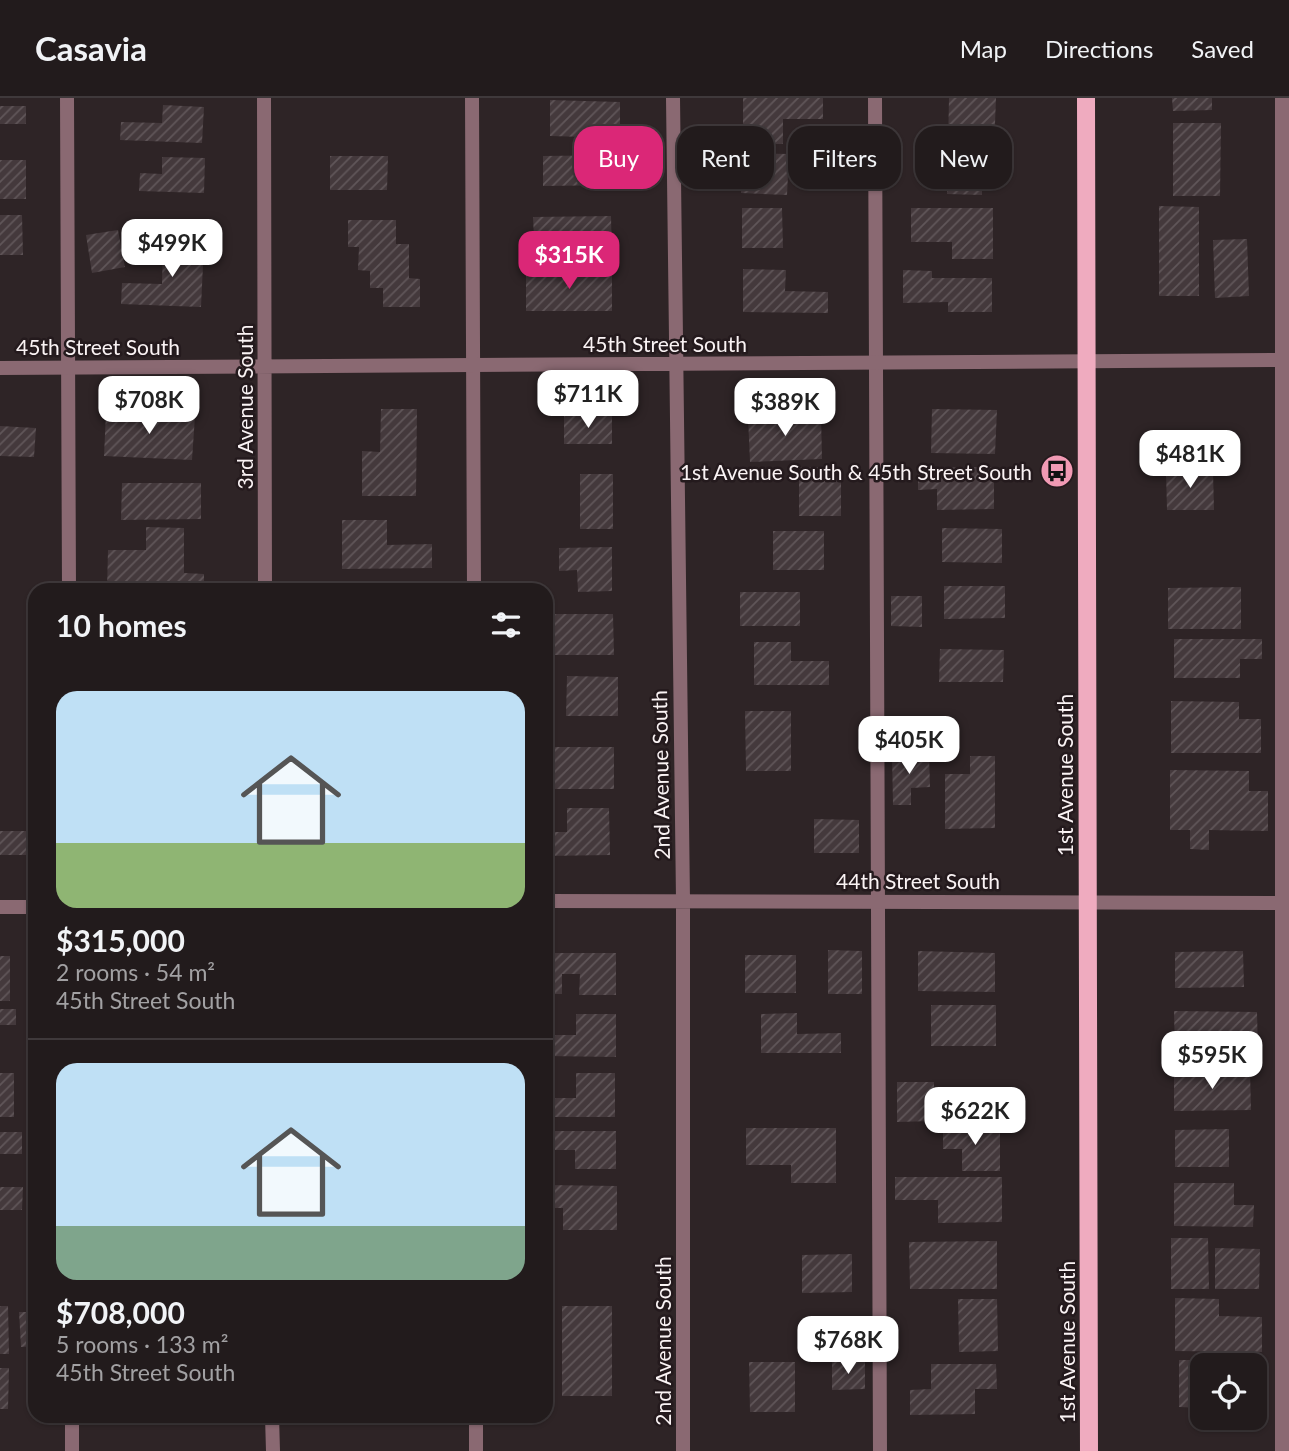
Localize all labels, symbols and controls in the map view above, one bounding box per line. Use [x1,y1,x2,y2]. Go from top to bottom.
text: Casavia [35,28,147,68]
text: Map [960,34,1007,63]
text: Directions [1045,34,1153,63]
text: Saved [1191,34,1254,63]
chip: Buy [574,126,663,189]
chip: Rent [677,126,774,189]
chip: Filters [788,126,901,189]
chip: New [915,126,1012,189]
pin: $499K [123,220,221,279]
text: $499K [137,228,207,256]
pin: $315K [520,232,618,291]
text: $315K [534,240,604,268]
street label: 3rd Avenue South [232,325,257,489]
street label: 45th Street South [583,331,747,356]
street label: 45th Street South [16,334,180,359]
pin: $711K [539,370,637,430]
pin: $708K [100,376,198,436]
pin: $389K [736,378,834,438]
text: $711K [553,379,623,407]
text: $708K [114,385,184,413]
text: $389K [750,387,820,415]
pin: $481K [1141,430,1239,490]
text: $481K [1155,439,1225,467]
bus stop icon: 1st Avenue South & 45th Street South [1038,452,1076,490]
place label: 1st Avenue South & 45th Street South [680,459,1032,484]
icon: filters [487,606,525,644]
text: 10 homes [56,607,187,643]
street label: 2nd Avenue South [646,690,674,860]
street label: 1st Avenue South [1052,694,1077,856]
pin: $405K [860,716,958,776]
text: $405K [874,725,944,753]
icon: home [228,737,354,863]
street label: 44th Street South [836,868,1000,893]
text: $315,000 [56,922,185,958]
text: 2 rooms · 54 m² [56,958,215,986]
text: 45th Street South [56,986,235,1014]
pin: $595K [1163,1032,1261,1091]
text: $595K [1177,1040,1247,1068]
pin: $622K [926,1088,1024,1147]
text: $622K [940,1096,1010,1124]
icon: home [228,1109,354,1235]
street label: 2nd Avenue South [650,1256,675,1426]
street label: 1st Avenue South [1054,1261,1079,1423]
text: $708,000 [56,1294,185,1330]
pin: $768K [799,1316,897,1376]
text: $768K [813,1325,883,1353]
text: 5 rooms · 133 m² [56,1330,228,1358]
map controls [1190,1353,1267,1430]
button: locate [1190,1353,1267,1430]
text: 45th Street South [56,1358,235,1386]

